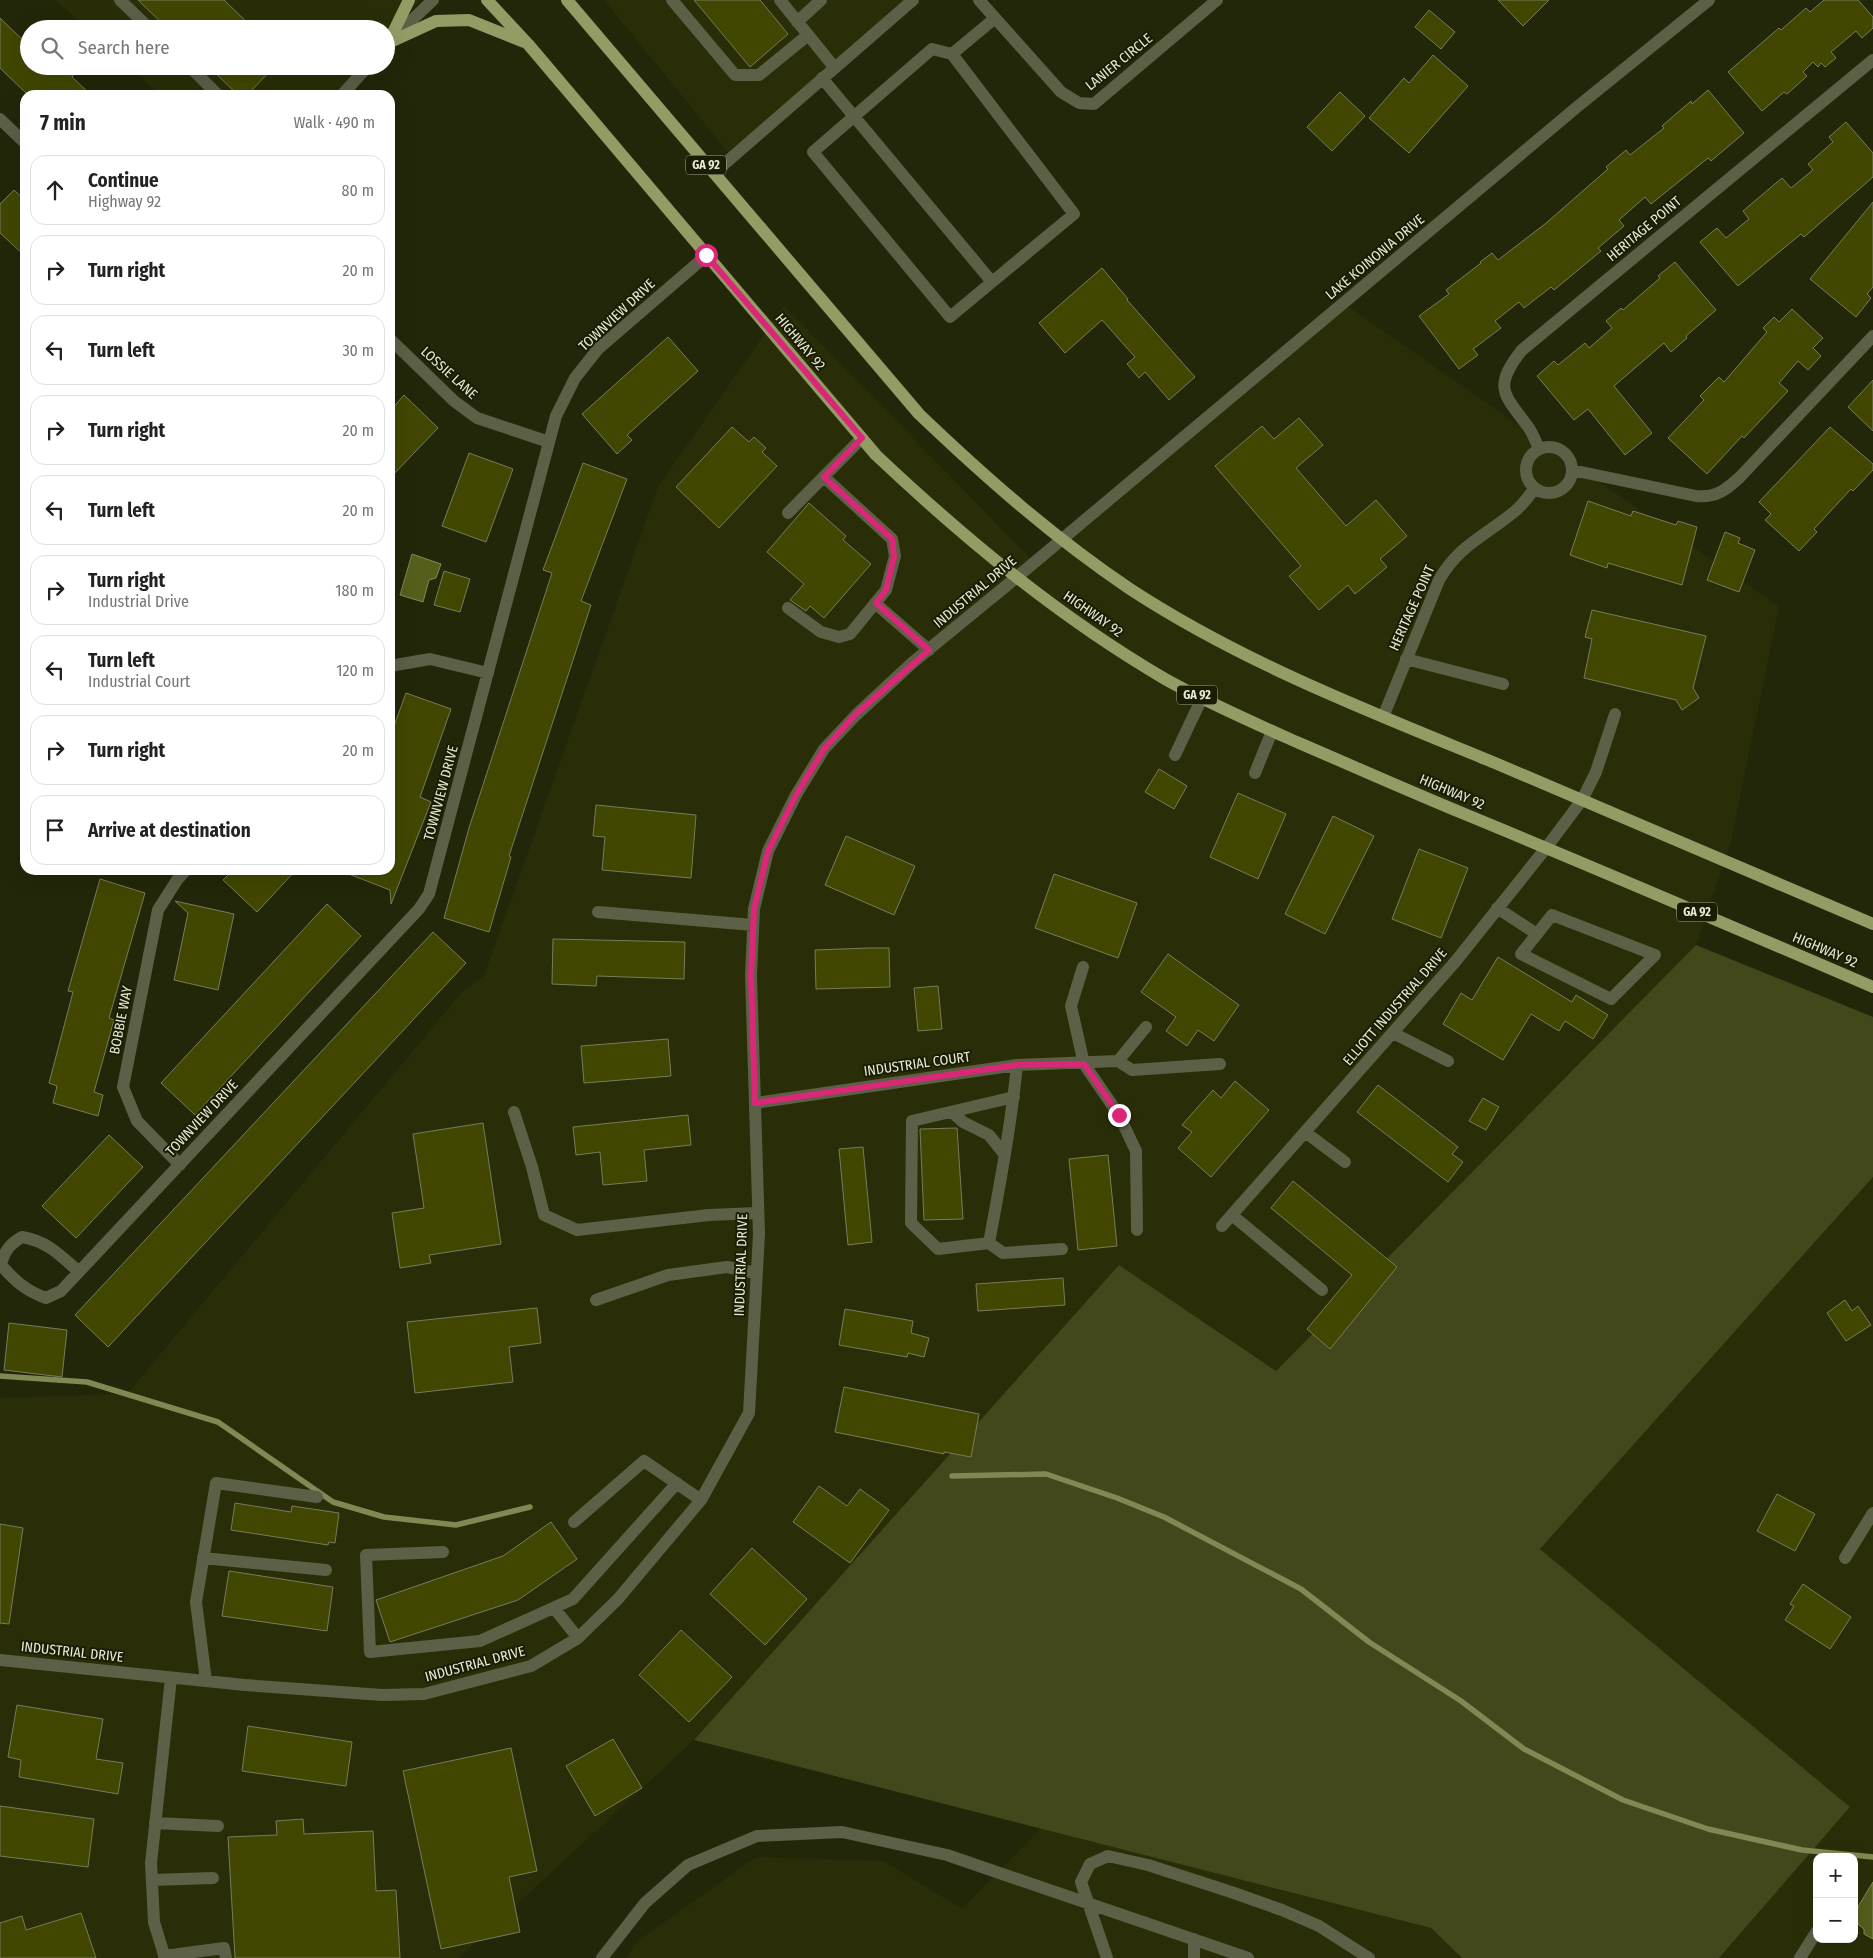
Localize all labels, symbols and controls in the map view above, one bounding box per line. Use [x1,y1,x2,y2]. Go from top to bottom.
search box [20,20,395,75]
street label: LANIER CIRCLE [1082,30,1156,94]
icon: search [38,34,66,62]
text: Search here [78,36,170,59]
text: 7 min [40,110,86,136]
text: Walk · 490 m [294,113,375,132]
road number: GA 92 [686,156,726,174]
text: Continue [88,169,159,192]
icon: ahead [41,176,69,204]
text: 80 m [342,181,374,200]
text: Highway 92 [88,192,161,211]
street label: HERITAGE POINT [1603,193,1685,265]
street label: LAKE KOINONIA DRIVE [1322,210,1428,303]
route start [695,244,718,267]
icon: right [41,256,69,284]
text: Turn right [88,259,165,282]
text: 20 m [343,261,374,280]
street label: TOWNVIEW DRIVE [575,275,659,355]
street label: HIGHWAY 92 [771,310,829,374]
icon: left [41,336,69,364]
text: Turn left [88,339,155,362]
text: 30 m [342,341,374,360]
street label: LOSSIE LANE [417,343,481,403]
icon: right [41,416,69,444]
text: Turn right [88,419,165,442]
text: 20 m [343,421,374,440]
icon: left [41,496,69,524]
text: Turn left [88,499,155,522]
text: 20 m [343,501,374,520]
street label: INDUSTRIAL DRIVE [930,552,1020,632]
street label: HERITAGE POINT [1386,562,1439,653]
text: Turn right [88,569,165,592]
icon: right [41,576,69,604]
text: 180 m [335,581,374,600]
street label: HIGHWAY 92 [1060,587,1126,641]
text: Industrial Drive [88,592,189,611]
text: Turn left [88,649,155,672]
icon: left [41,656,69,684]
text: 120 m [336,661,374,680]
text: Industrial Court [88,672,190,691]
road number: GA 92 [1177,686,1217,704]
icon: right [41,736,69,764]
text: Turn right [88,739,165,762]
text: 20 m [343,741,374,760]
street label: TOWNVIEW DRIVE [420,743,462,843]
street label: HIGHWAY 92 [1417,771,1487,813]
icon: arrive [41,816,69,844]
text: Arrive at destination [88,819,251,842]
road number: GA 92 [1677,902,1717,922]
street label: HIGHWAY 92 [1790,929,1860,971]
street label: ELLIOTT INDUSTRIAL DRIVE [1339,944,1451,1069]
street label: BOBBIE WAY [106,984,136,1056]
street label: INDUSTRIAL COURT [863,1048,972,1080]
street label: TOWNVIEW DRIVE [162,1076,242,1160]
route end [1108,1104,1131,1127]
street label: INDUSTRIAL DRIVE [731,1213,751,1317]
street label: INDUSTRIAL DRIVE [20,1638,124,1666]
street label: INDUSTRIAL DRIVE [423,1642,527,1686]
map controls [1813,1853,1858,1943]
button: + [1813,1853,1858,1898]
button: − [1813,1898,1858,1943]

